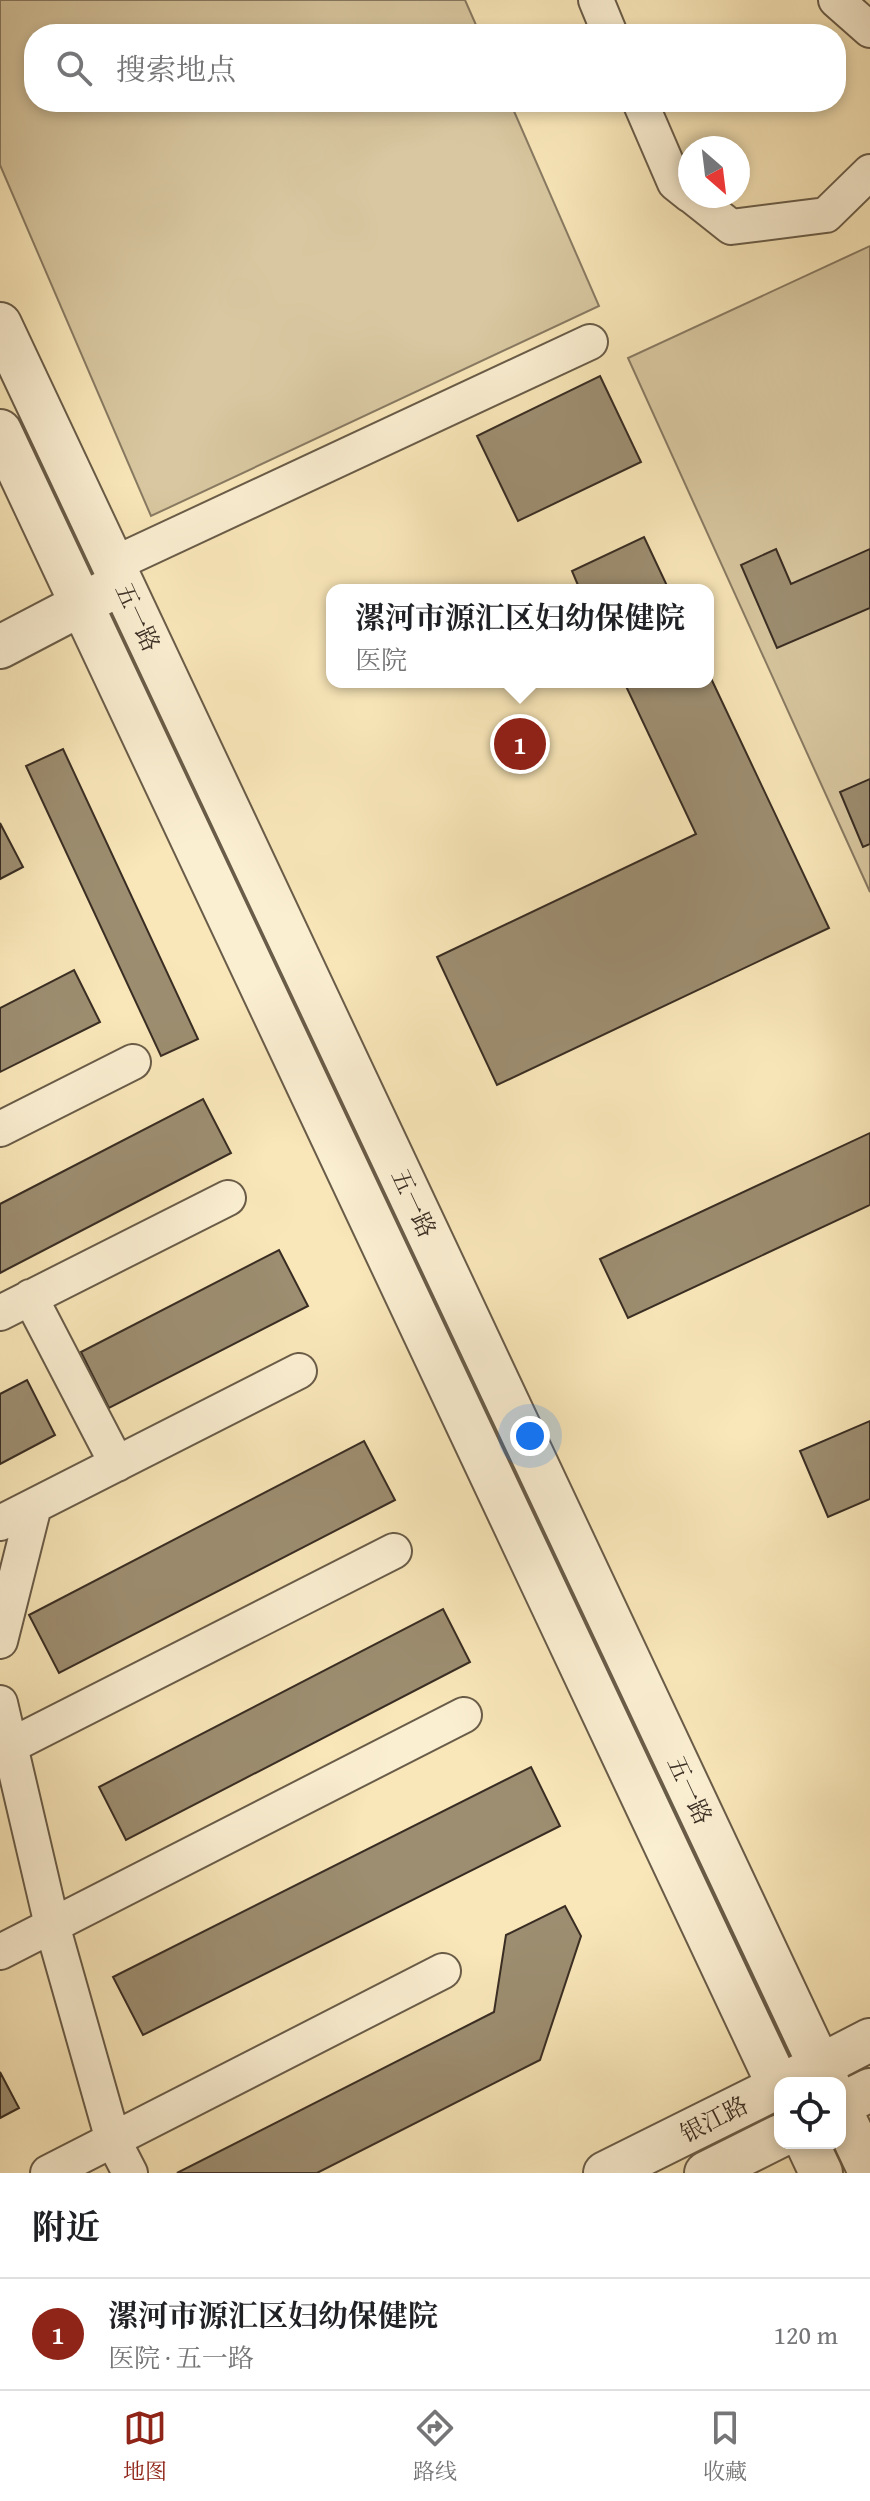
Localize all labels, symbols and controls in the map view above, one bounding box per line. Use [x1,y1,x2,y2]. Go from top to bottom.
search box [24,24,846,112]
icon: search [52,46,96,90]
text: 搜索地点 [116,47,236,91]
north arrow [678,136,750,208]
street label: 五一路 [107,577,169,657]
popup [326,584,714,688]
text: 漯河市源汇区妇幼保健院 [355,595,685,639]
text: 医院 [355,640,407,679]
pin: 1 [494,714,546,774]
street label: 五一路 [383,1163,445,1243]
your location [510,1416,550,1456]
street label: 五一路 [659,1750,721,1830]
map controls [774,2077,846,2149]
button: locate [774,2077,846,2149]
street label: 银江路 [674,2087,754,2151]
text: 附近 [32,2202,100,2251]
text: 漯河市源汇区妇幼保健院 [108,2293,438,2337]
text: 1 [51,2315,65,2354]
text: 120 m [773,2315,838,2354]
text: 医院 · 五一路 [108,2338,254,2377]
tab: 地图 [123,2406,167,2487]
tab: 路线 [413,2406,457,2487]
tab: 收藏 [703,2406,747,2487]

